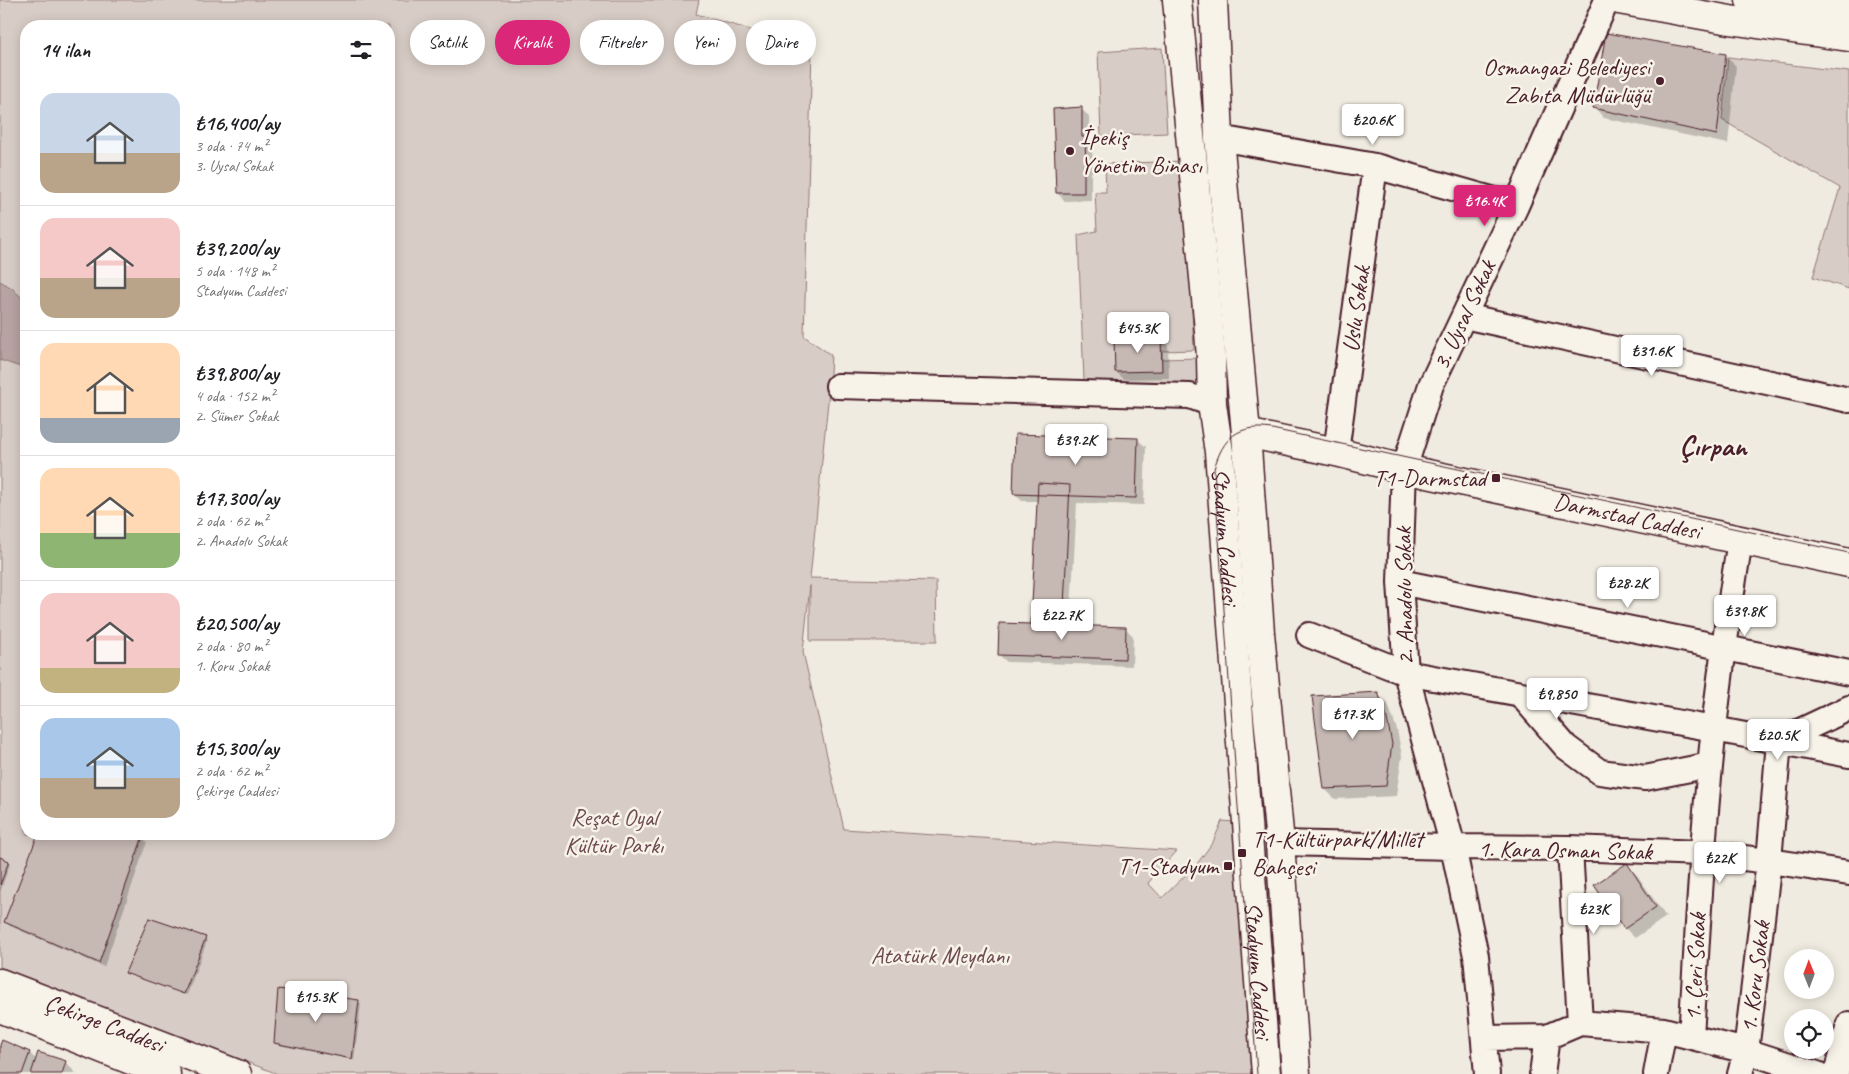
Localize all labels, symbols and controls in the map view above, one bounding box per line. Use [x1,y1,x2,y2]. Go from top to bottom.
chip: Satılık [410,20,485,65]
chip: Kiralık [495,20,570,65]
chip: Filtreler [580,20,664,65]
chip: Yeni [674,20,736,65]
chip: Daire [746,20,816,65]
icon: filters [347,36,375,64]
text: 14 ilan [40,37,90,63]
place label: Osmangazi Belediyesi Zabıta Müdürlüğü [1483,52,1653,110]
marker: Osmangazi Belediyesi Zabıta Müdürlüğü [1654,75,1666,87]
pin: ₺20.6K [1332,104,1414,146]
text: ₺16,400/ay [195,110,279,136]
text: ₺20.6K [1353,110,1393,130]
icon: home [80,113,140,173]
place label: İpekiş Yönetim Binası [1080,122,1203,180]
text: 3 oda · 74 m² [195,136,268,156]
marker: İpekiş Yönetim Binası [1064,145,1076,157]
text: 3. Uysal Sokak [195,156,273,176]
pin: ₺16.4K [1444,184,1526,227]
text: ₺16.4K [1465,191,1505,211]
text: ₺39,200/ay [195,235,279,261]
icon: home [80,238,140,298]
street label: 3. Uysal Sokak [1426,253,1503,375]
text: 5 oda · 148 m² [195,261,275,281]
street label: Uslu Sokak [1335,262,1377,354]
text: Stadyum Caddesi [195,281,286,301]
pin: ₺45.3K [1097,312,1179,354]
text: ₺45.3K [1118,318,1158,338]
pin: ₺31.6K [1611,334,1693,377]
text: ₺31.6K [1632,341,1672,361]
text: ₺39,800/ay [195,360,279,386]
icon: home [80,363,140,423]
text: 4 oda · 152 m² [195,386,275,406]
text: 2. Sümer Sokak [195,406,278,426]
pin: ₺39.2K [1035,424,1117,466]
district label: Çırpan [1679,427,1748,464]
text: ₺39.2K [1056,430,1096,450]
place label: T1-Darmstad [1374,463,1490,493]
street label: Stadyum Caddesi [1205,467,1246,609]
marker: T1-Darmstad [1490,472,1502,484]
text: ₺17,300/ay [195,485,279,511]
street label: Darmstad Caddesi [1551,486,1706,547]
icon: home [80,488,140,548]
text: 2 oda · 62 m² [195,511,268,531]
street label: 2. Anadolu Sokak [1388,524,1420,665]
text: 2. Anadolu Sokak [195,531,287,551]
pin: ₺28.2K [1587,566,1669,609]
text: ₺28.2K [1608,573,1648,593]
pin: ₺39.8K [1704,594,1786,637]
pin: ₺22.7K [1021,598,1103,641]
text: ₺39.8K [1725,601,1765,621]
text: ₺22.7K [1042,605,1082,625]
text: ₺20,500/ay [195,610,279,636]
icon: home [80,613,140,673]
text: 2 oda · 80 m² [195,636,268,656]
text: 1. Koru Sokak [195,656,270,676]
pin: ₺9,850 [1516,678,1598,720]
text: ₺9,850 [1538,684,1576,704]
pin: ₺17.3K [1312,698,1394,740]
text: ₺17.3K [1333,704,1373,724]
pin: ₺20.5K [1737,718,1819,761]
text: ₺20.5K [1758,725,1798,745]
text: ₺15,300/ay [195,735,279,761]
icon: home [80,738,140,798]
text: 2 oda · 62 m² [195,761,268,781]
text: Çekirge Caddesi [195,781,278,801]
park label: Reşat Oyal Kültür Parkı [565,802,665,860]
place label: T1-Kültürpark/Millet Bahçesi [1252,824,1426,882]
street label: 1. Kara Osman Sokak [1478,833,1654,867]
pin: ₺22K [1690,842,1750,884]
marker: T1-Kültürpark/Millet Bahçesi [1236,847,1248,859]
text: ₺22K [1705,848,1735,868]
place label: T1-Stadyum [1118,851,1221,881]
marker: T1-Stadyum [1222,860,1234,872]
pin: ₺23K [1564,892,1624,935]
text: ₺23K [1579,899,1609,919]
street label: Stadyum Caddesi [1238,901,1278,1042]
street label: 1. Çeri Sokak [1677,910,1713,1022]
street label: 1. Koru Sokak [1733,917,1777,1034]
park label: Atatürk Meydanı [871,940,1011,970]
north arrow [1784,949,1834,999]
map controls [1784,949,1834,1059]
pin: ₺15.3K [275,980,357,1023]
street label: Çekirge Caddesi [41,987,171,1061]
text: ₺15.3K [296,987,336,1007]
button: locate [1784,1009,1834,1059]

